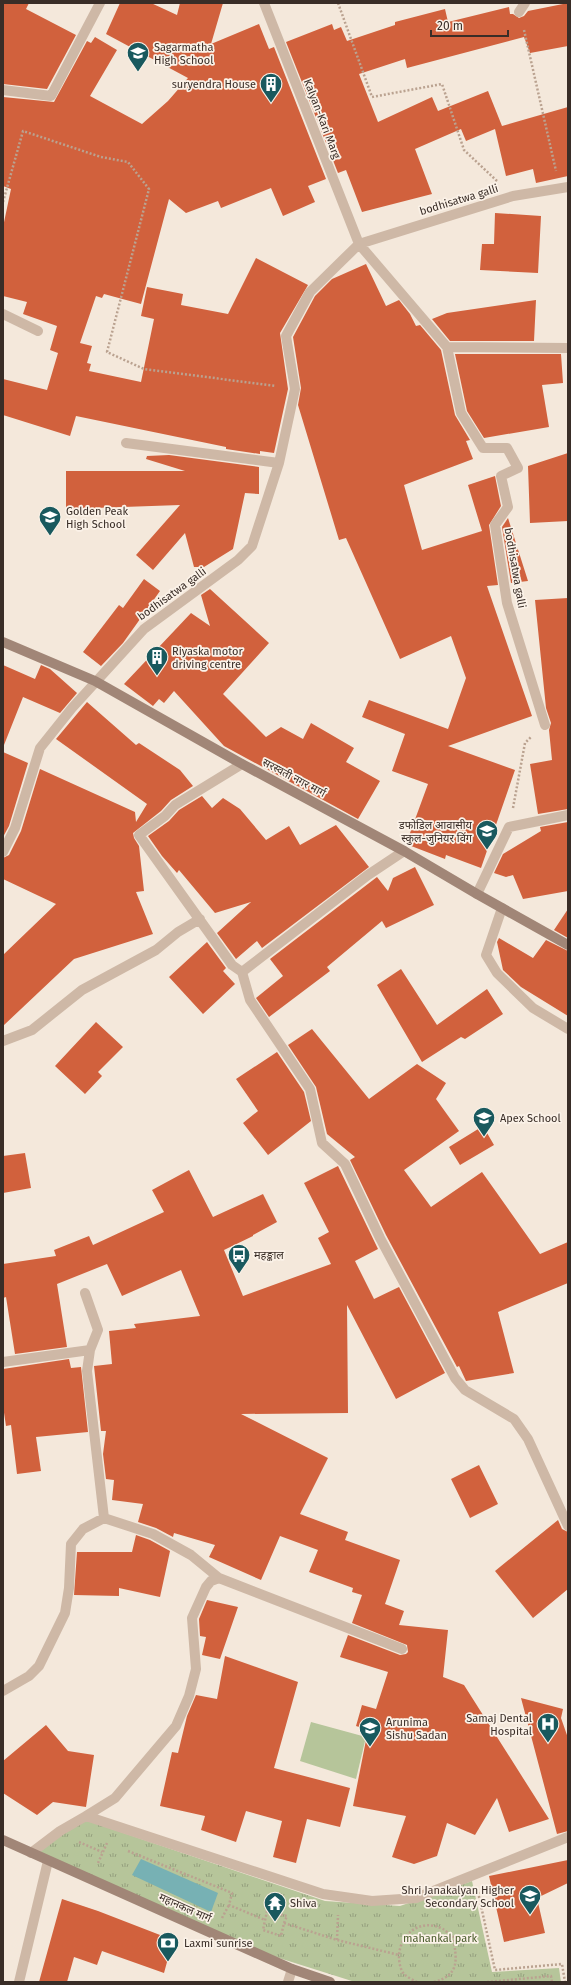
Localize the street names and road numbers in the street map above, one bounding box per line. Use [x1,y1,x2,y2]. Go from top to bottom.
street label: Kalyan-Kari Marg [301,77,343,161]
street label: bodhisatwa galli [418,182,500,218]
street label: bodhisatwa galli [502,527,528,609]
street label: bodhisatwa galli [135,565,209,623]
street label: सरस्वती नगर मार्ग [260,756,329,801]
street label: महानकल मार्ग [157,1891,214,1926]

